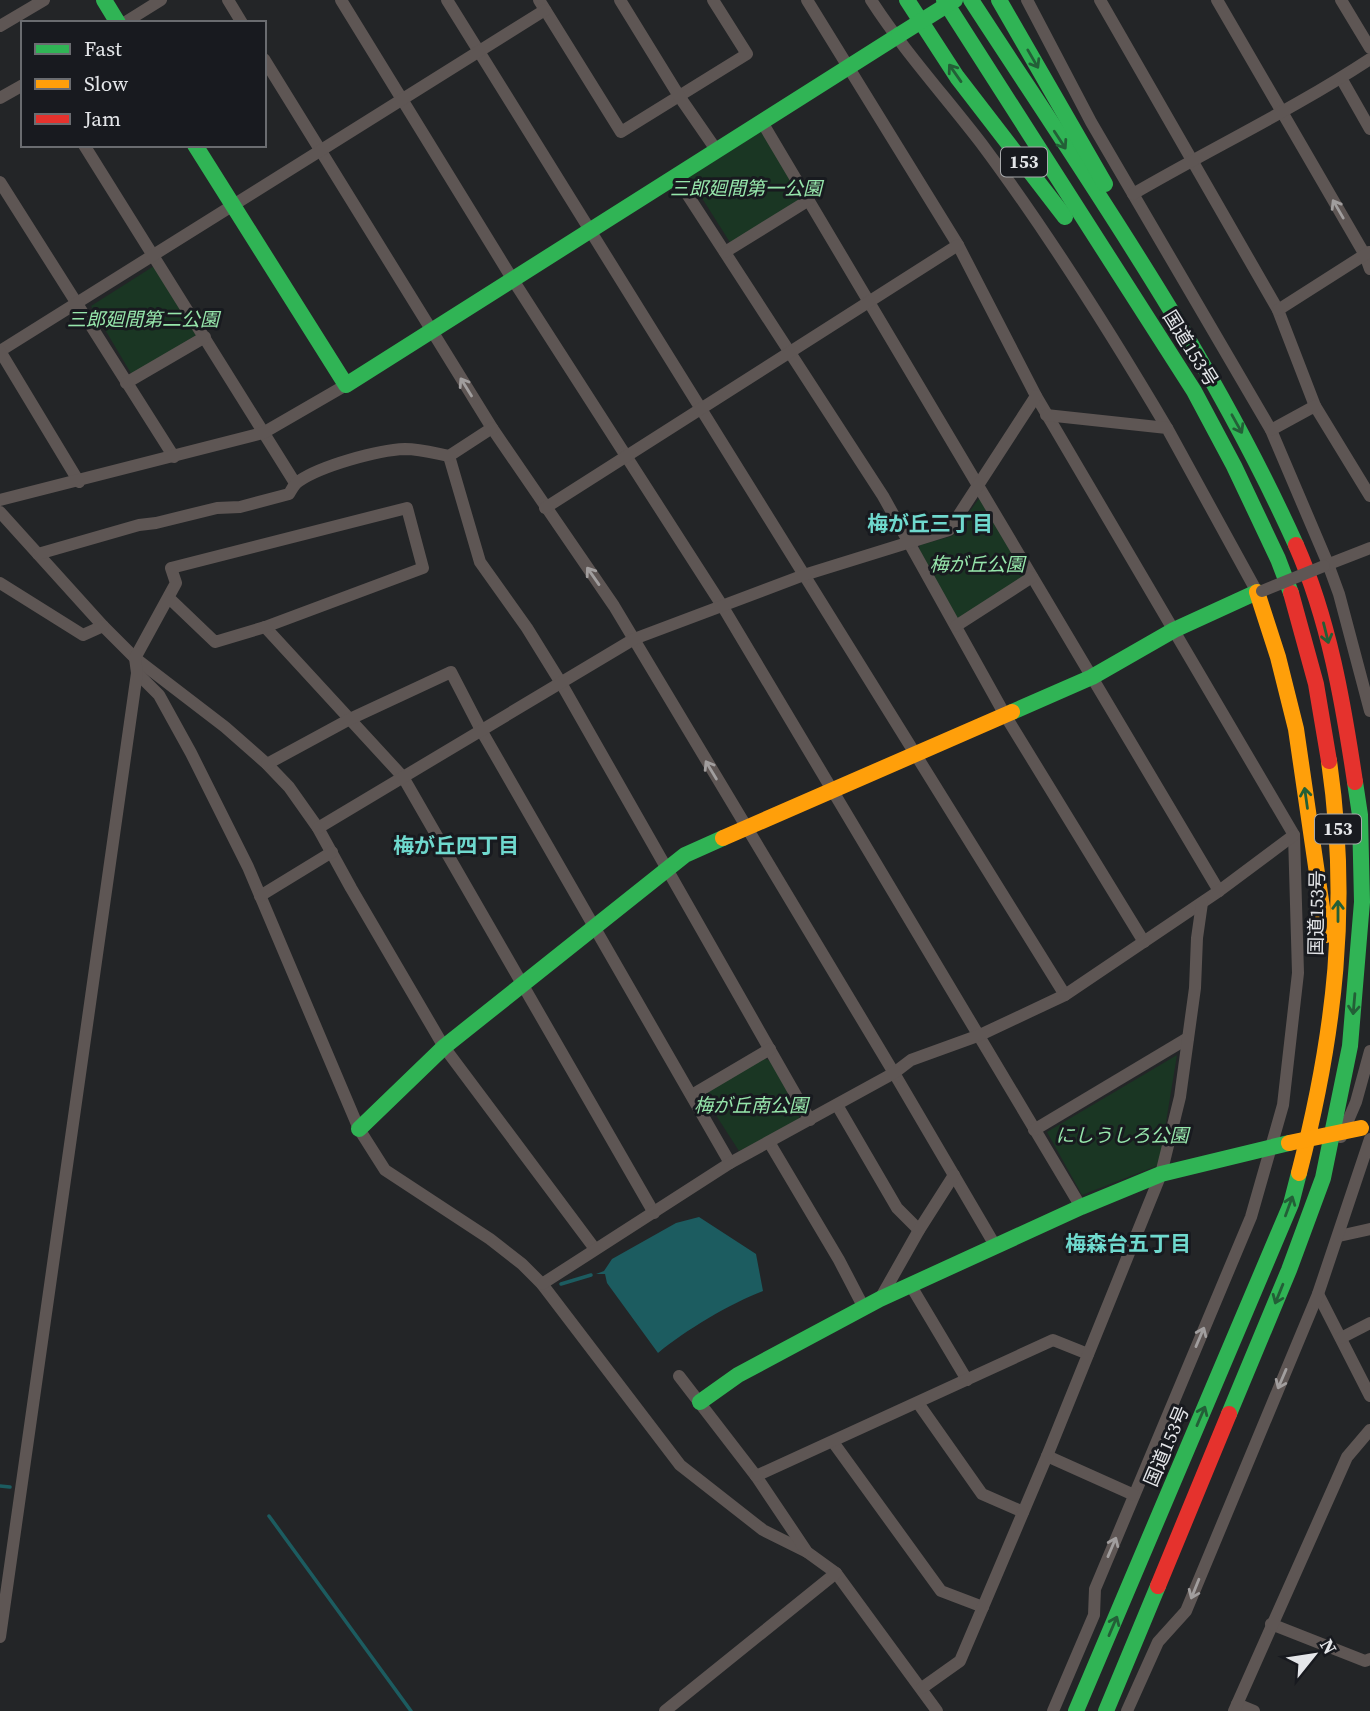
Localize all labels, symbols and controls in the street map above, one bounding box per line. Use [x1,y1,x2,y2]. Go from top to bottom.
legend [21,21,266,147]
text: Fast [84,34,122,63]
one-way arrow [1027,49,1041,69]
one-way arrow [948,64,962,83]
text: Slow [84,69,128,98]
text: Jam [83,104,121,133]
one-way arrow [1053,130,1067,150]
road number: 153 [1001,148,1047,176]
park label: 三郎廻間第一公園 [670,175,825,201]
one-way arrow [1331,199,1344,220]
street label: 国道153号 [1157,305,1225,391]
park label: 三郎廻間第二公園 [67,306,222,332]
one-way arrow [459,377,473,397]
one-way arrow [1231,413,1244,434]
district label: 梅が丘三丁目 [867,509,993,538]
park label: 梅が丘公園 [929,551,1027,577]
one-way arrow [586,567,600,586]
one-way arrow [1320,621,1333,644]
one-way arrow [704,760,718,780]
one-way arrow [1299,787,1312,809]
road number: 153 [1315,814,1361,844]
district label: 梅が丘四丁目 [393,831,519,860]
street label: 国道153号 [1302,870,1330,956]
one-way arrow [1331,899,1345,922]
one-way arrow [1347,992,1360,1014]
park label: 梅が丘南公園 [694,1092,811,1118]
park label: にしうしろ公園 [1055,1122,1191,1148]
one-way arrow [1284,1196,1296,1218]
district label: 梅森台五丁目 [1065,1229,1191,1258]
one-way arrow [1272,1282,1285,1304]
one-way arrow [1195,1327,1208,1348]
one-way arrow [1275,1368,1288,1389]
street label: 国道153号 [1137,1402,1195,1490]
one-way arrow [1196,1406,1209,1428]
one-way arrow [1107,1536,1120,1558]
one-way arrow [1187,1578,1200,1600]
one-way arrow [1107,1616,1120,1637]
north arrow [1279,1620,1349,1690]
text: N [1314,1634,1344,1659]

